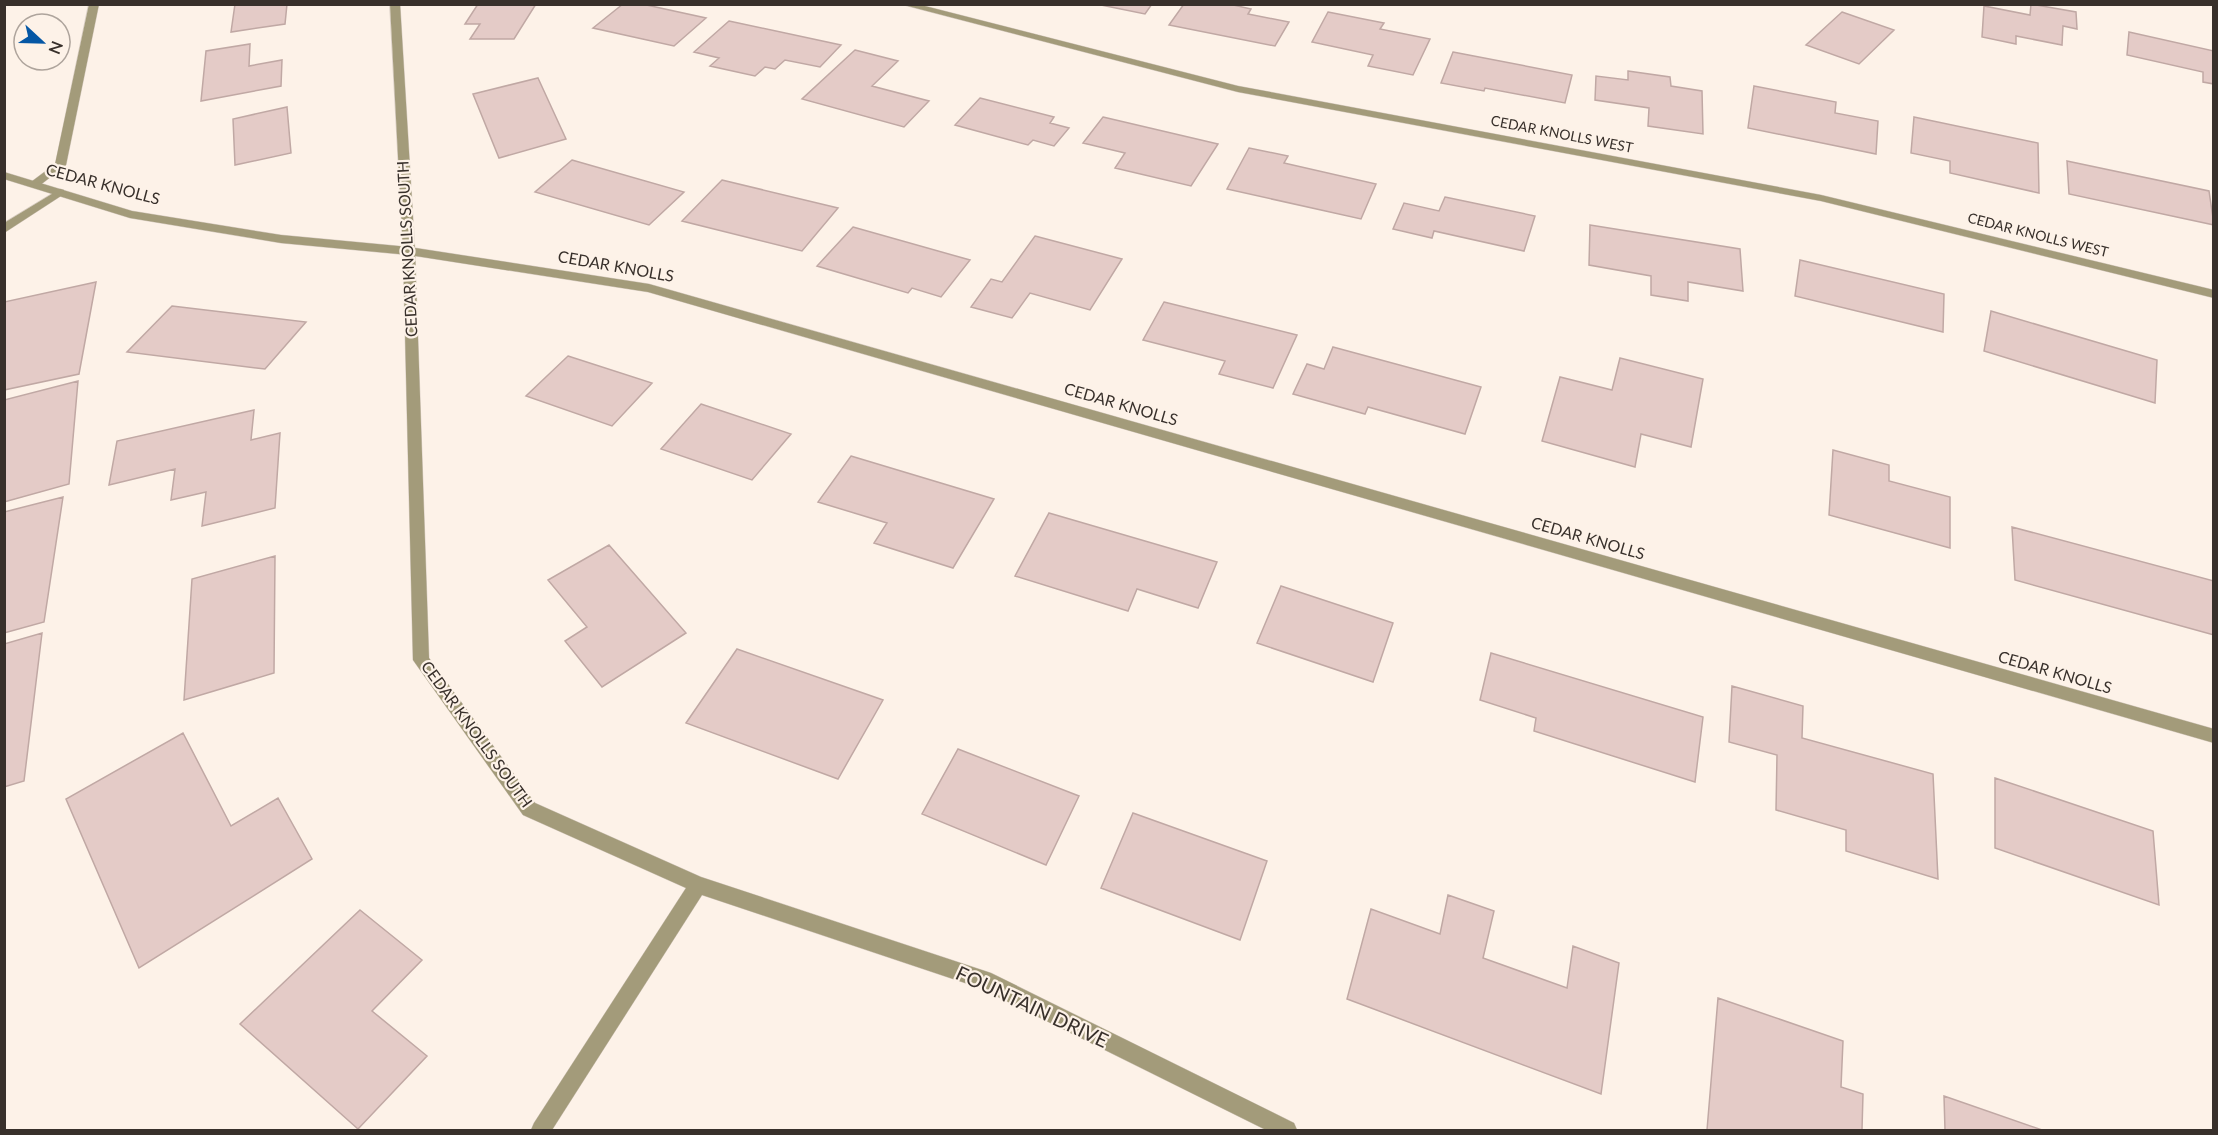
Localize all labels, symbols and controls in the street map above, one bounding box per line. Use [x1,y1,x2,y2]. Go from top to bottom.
north arrow [12,12,72,72]
text: N [45,39,67,57]
street label: CEDAR KNOLLS WEST [1489,111,1635,156]
street label: CEDAR KNOLLS [44,159,162,208]
street label: CEDAR KNOLLS SOUTH [392,160,421,338]
street label: CEDAR KNOLLS WEST [1966,209,2111,260]
street label: CEDAR KNOLLS [557,246,676,285]
street label: CEDAR KNOLLS [1062,378,1180,429]
street label: CEDAR KNOLLS [1529,512,1647,563]
street label: CEDAR KNOLLS [1996,646,2114,697]
street label: CEDAR KNOLLS SOUTH [418,657,537,811]
street label: FOUNTAIN DRIVE [952,960,1113,1052]

